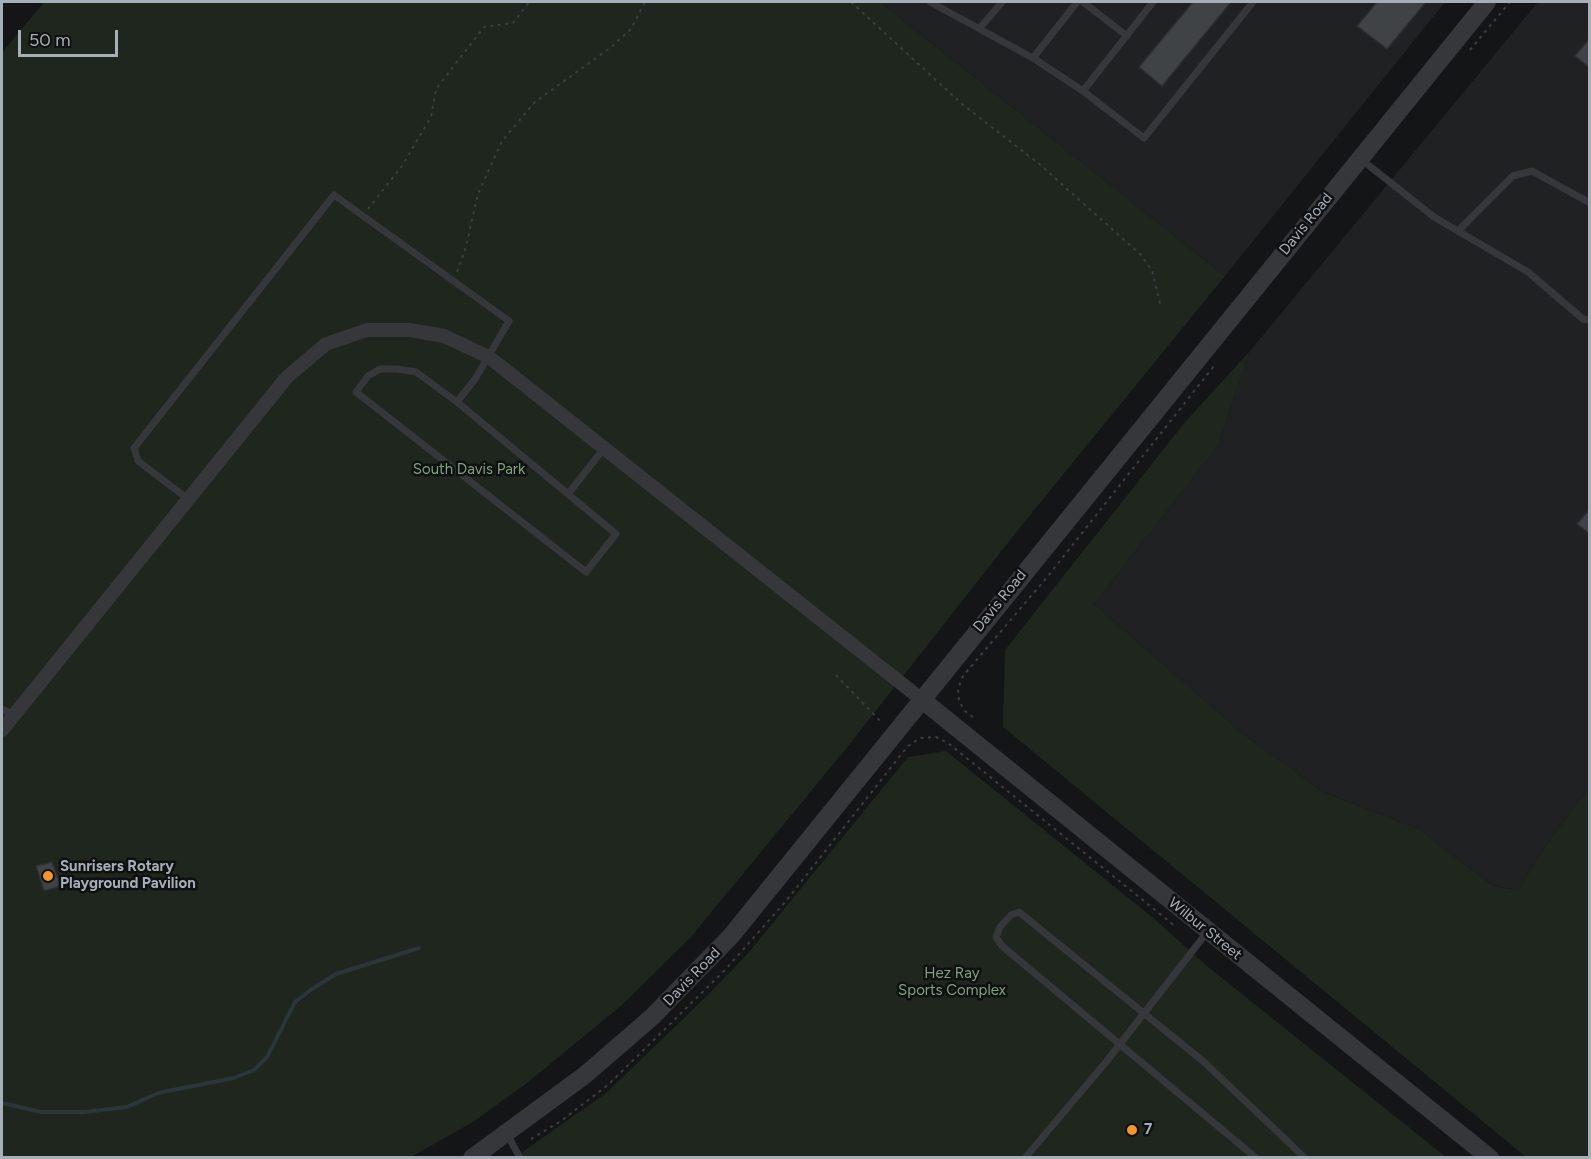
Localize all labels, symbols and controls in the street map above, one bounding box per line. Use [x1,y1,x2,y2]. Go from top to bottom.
scale bar [21,18,122,56]
text: 50 m [29,29,71,51]
street label: Davis Road [1276,189,1336,259]
park label: South Davis Park [413,461,525,479]
street label: Davis Road [970,566,1030,636]
place label: Sunrisers Rotary Playground Pavilion [60,858,196,893]
marker: Sunrisers Rotary Playground Pavilion [41,869,55,883]
street label: Wilbur Street [1165,894,1245,964]
street label: Davis Road [660,944,724,1010]
park label: Hez Ray Sports Complex [898,965,1006,1000]
place label: 7 [1144,1121,1152,1139]
marker: 7 [1125,1123,1139,1137]

